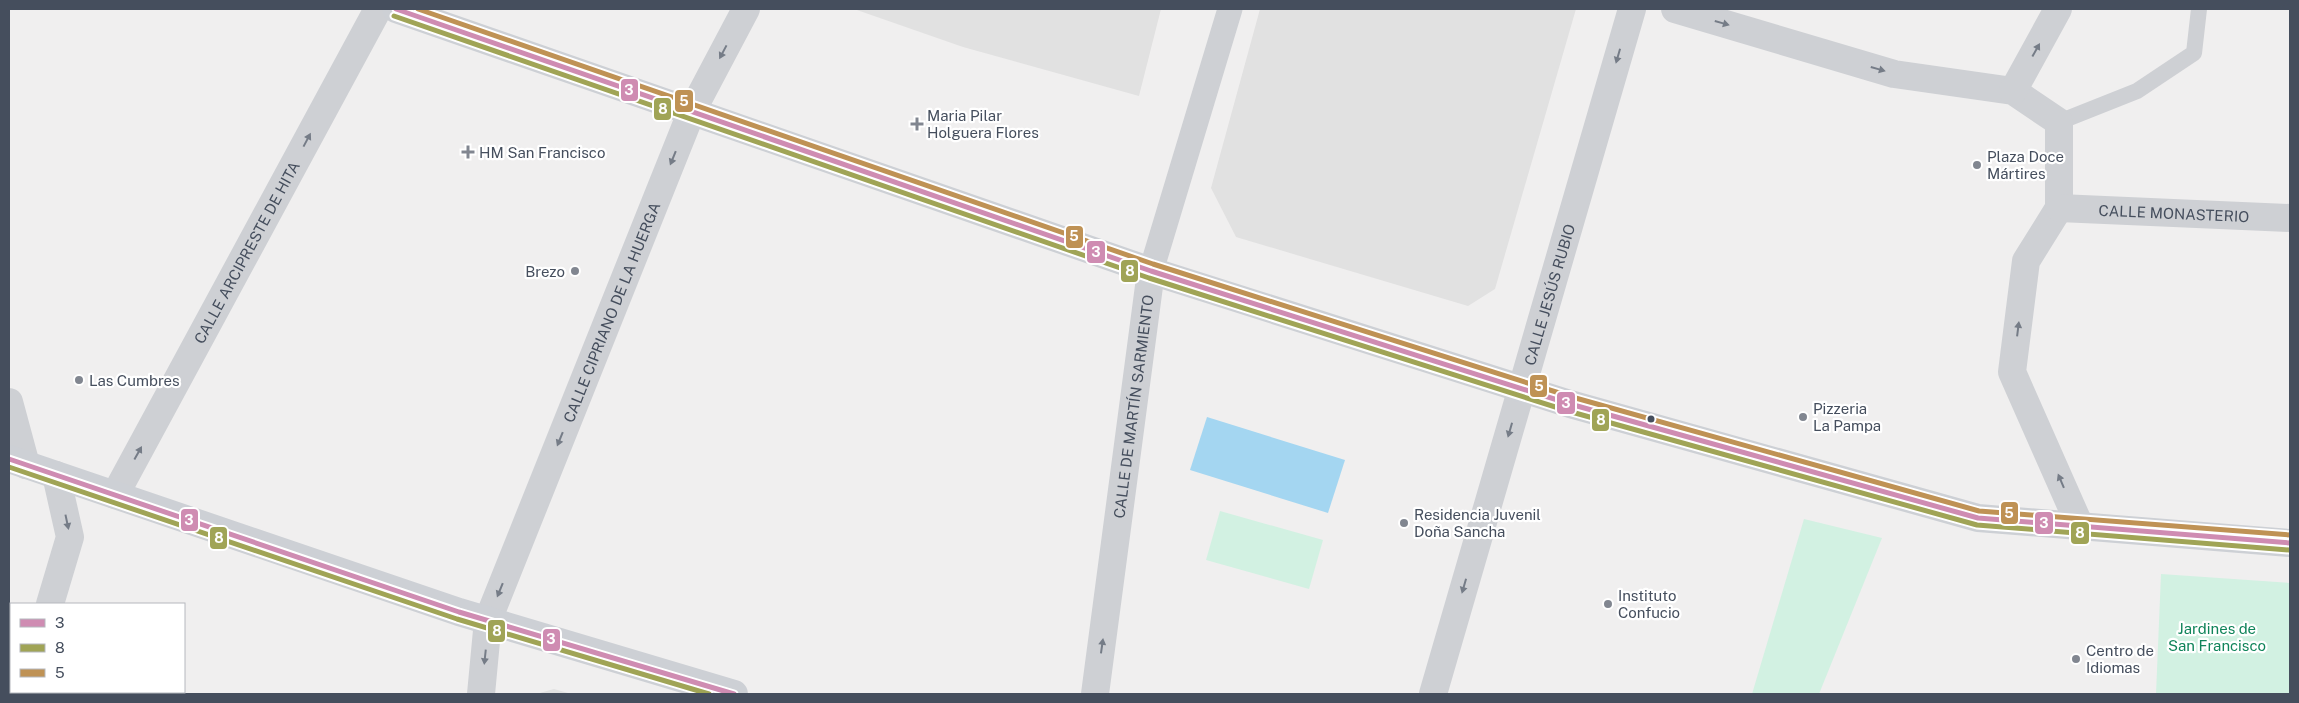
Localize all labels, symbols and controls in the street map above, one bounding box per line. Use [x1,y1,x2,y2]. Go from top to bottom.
one-way arrow [1714,19,1729,27]
one-way arrow [2032,43,2040,57]
one-way arrow [719,44,727,59]
one-way arrow [1614,48,1622,63]
one-way arrow [1870,65,1885,73]
line badge: 3 [620,78,639,102]
text: 3 [624,82,634,98]
line badge: 5 [674,89,694,113]
text: 5 [679,93,689,109]
line badge: 8 [653,97,672,121]
text: 8 [658,101,668,117]
place label: Maria Pilar Holguera Flores [927,107,1039,141]
marker: Maria Pilar Holguera Flores [911,118,923,130]
one-way arrow [303,133,311,148]
place label: HM San Francisco [479,144,605,161]
marker: HM San Francisco [461,145,475,159]
place label: Plaza Doce Mártires [1987,148,2064,182]
one-way arrow [668,151,676,165]
street label: CALLE ARCIPRESTE DE HITA [190,158,303,346]
marker: Plaza Doce Mártires [1971,159,1983,171]
street label: CALLE CIPRIANO DE LA HUERGA [560,199,663,425]
street label: CALLE MONASTERIO [2098,201,2250,225]
street label: CALLE JESÚS RUBIO [1520,222,1578,367]
line badge: 5 [1065,225,1084,249]
text: 5 [1069,228,1079,244]
line badge: 3 [1086,240,1106,264]
text: 3 [1091,244,1101,260]
line badge: 8 [1120,259,1139,283]
place label: Brezo [525,263,565,280]
text: 8 [1125,263,1135,279]
marker: Brezo [569,265,581,277]
street label: CALLE DE MARTÍN SARMIENTO [1110,294,1156,519]
one-way arrow [2014,321,2022,337]
place label: Las Cumbres [89,372,180,389]
marker: Las Cumbres [73,374,85,386]
line badge: 5 [1529,374,1548,398]
text: 5 [1534,378,1544,394]
line badge: 3 [1556,391,1576,415]
text: 3 [1561,395,1571,411]
place label: Pizzeria La Pampa [1813,400,1881,434]
line badge: 8 [1591,408,1610,432]
marker: Pizzeria La Pampa [1797,411,1809,423]
text: 8 [1596,412,1606,428]
unlabelled marker [1646,414,1656,424]
one-way arrow [1505,423,1513,438]
one-way arrow [556,432,564,446]
one-way arrow [134,446,143,459]
one-way arrow [2056,474,2064,488]
line badge: 5 [2000,501,2019,525]
text: 5 [2004,505,2014,521]
place label: Residencia Juvenil Doña Sancha [1414,506,1541,540]
line badge: 3 [180,508,199,532]
line badge: 3 [2034,511,2054,535]
text: 3 [184,512,194,528]
one-way arrow [63,515,71,530]
text: 3 [2039,515,2049,531]
marker: Residencia Juvenil Doña Sancha [1398,517,1410,529]
line badge: 8 [2070,521,2090,545]
text: 8 [2075,525,2085,541]
line badge: 8 [209,526,228,550]
text: 8 [214,530,224,546]
one-way arrow [1460,579,1468,594]
one-way arrow [496,583,504,597]
place label: Instituto Confucio [1618,587,1680,621]
marker: Instituto Confucio [1602,598,1614,610]
legend [10,603,185,693]
text: 3 [55,614,64,631]
line badge: 8 [487,619,506,643]
park label: Jardines de San Francisco [2168,620,2266,654]
text: 8 [492,623,502,639]
line badge: 3 [542,628,561,652]
text: 3 [546,631,556,647]
one-way arrow [1098,638,1106,654]
text: 8 [55,639,65,656]
place label: Centro de Idiomas [2086,642,2154,676]
one-way arrow [481,650,489,666]
marker: Centro de Idiomas [2070,653,2082,665]
text: 5 [55,664,65,681]

